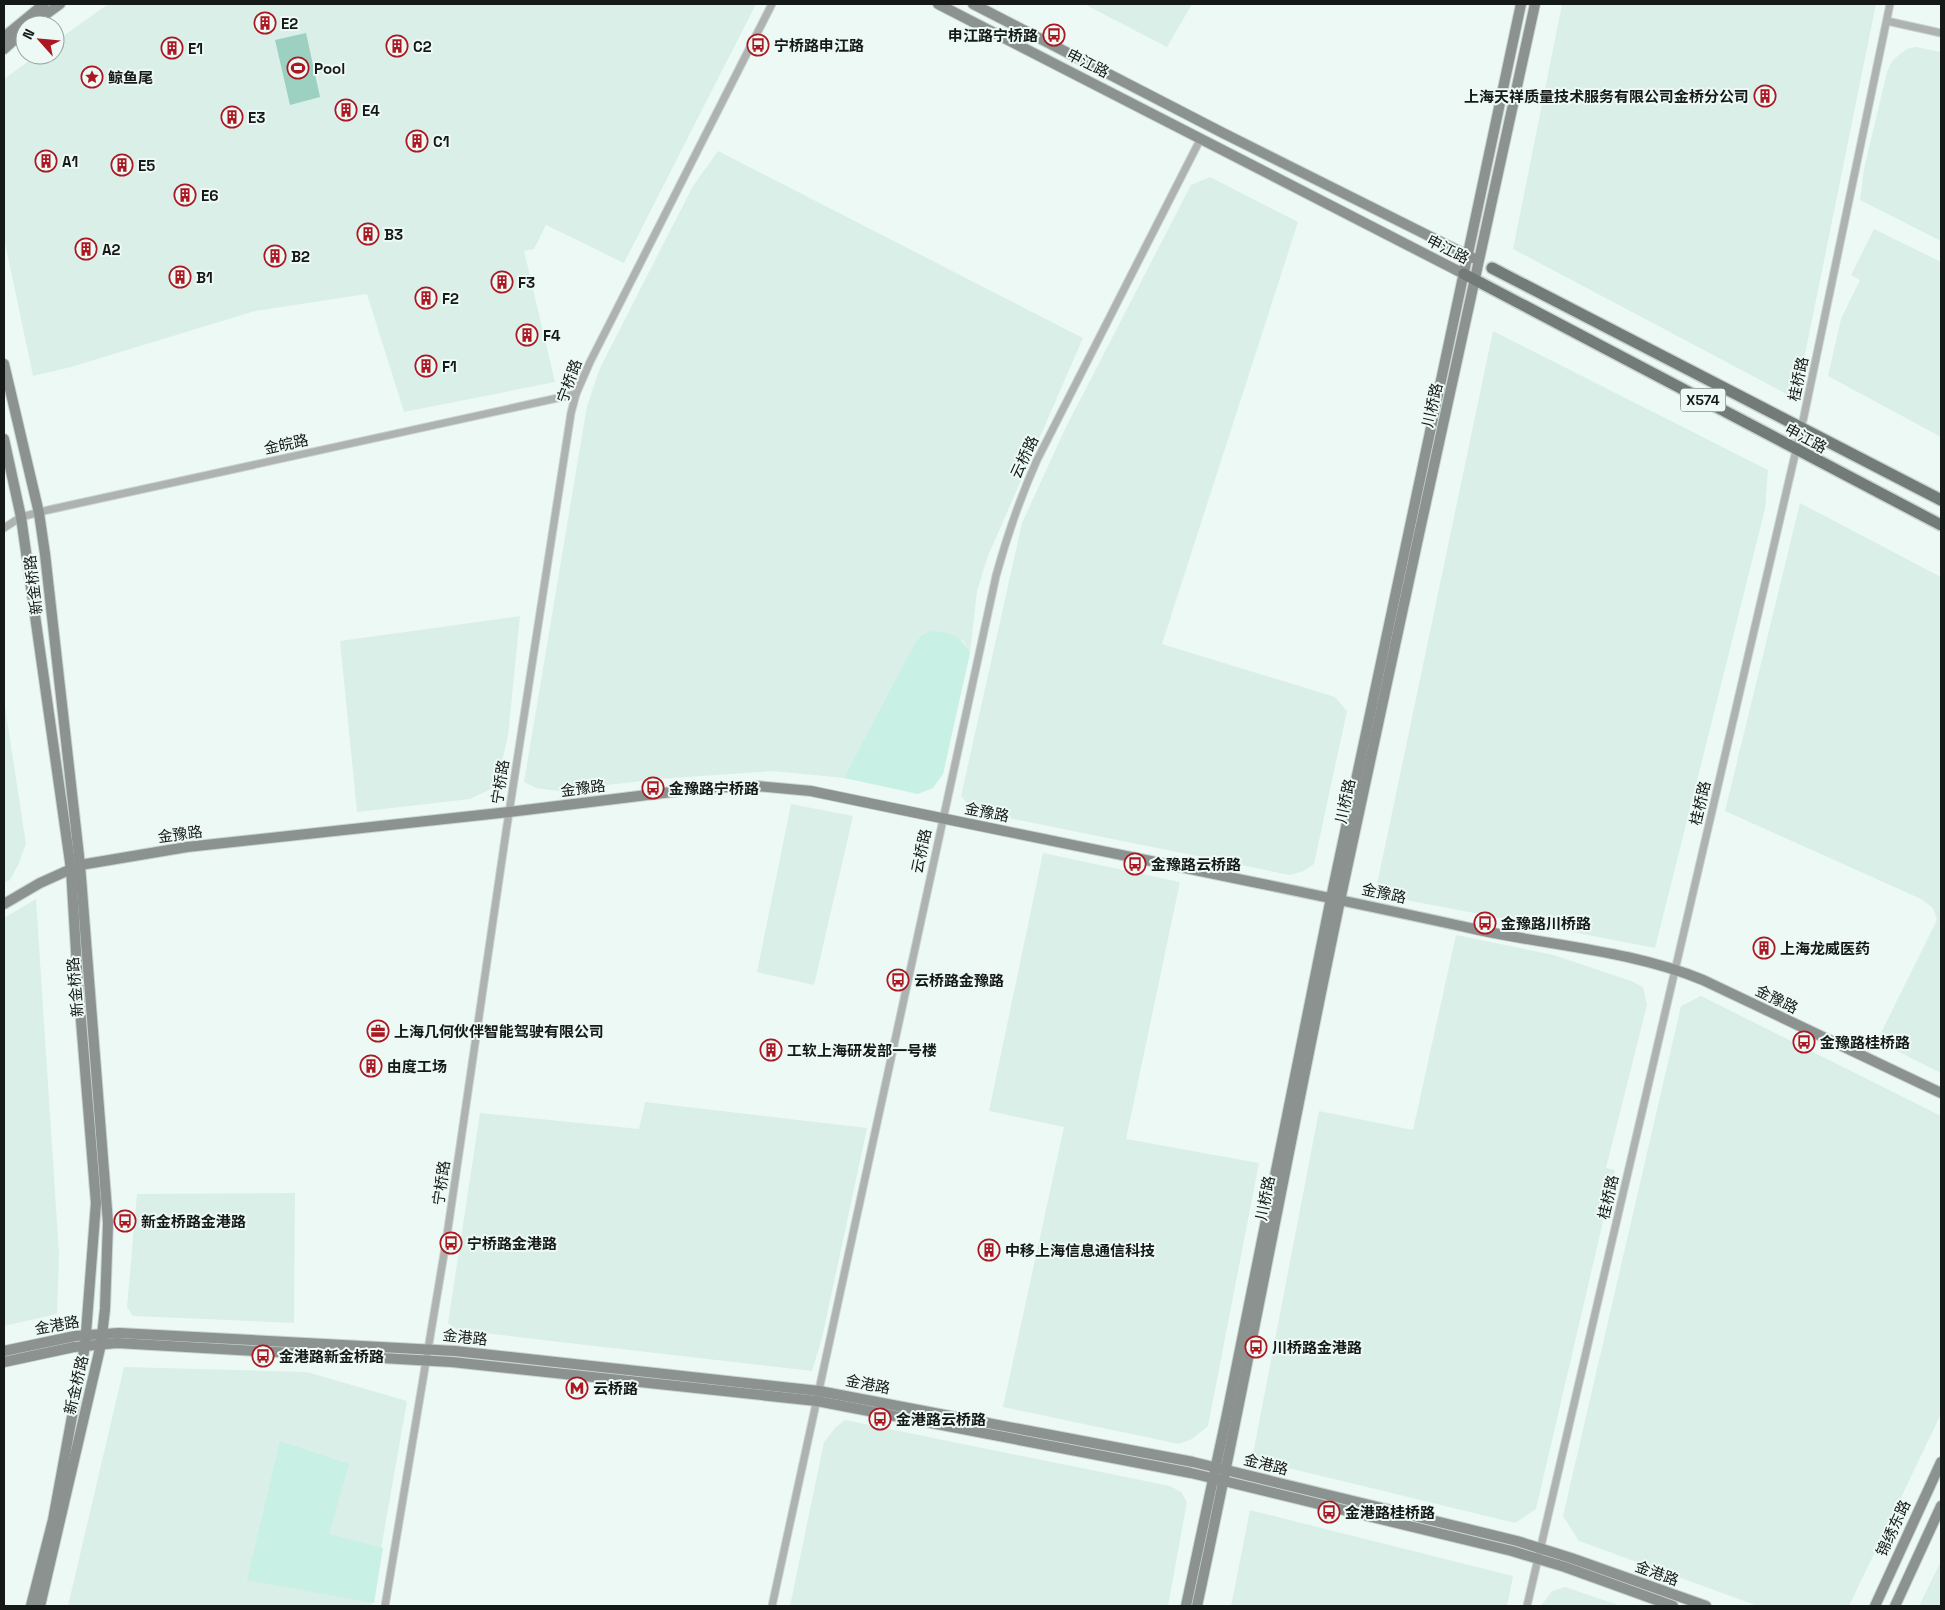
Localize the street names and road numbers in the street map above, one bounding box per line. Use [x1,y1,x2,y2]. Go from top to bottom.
street label: 申江路 [1064,44,1112,82]
street label: 申江路 [1424,230,1472,268]
street label: 桂桥路 [1784,355,1812,403]
street label: 宁桥路 [552,357,586,405]
street label: 川桥路 [1418,381,1446,429]
road number: X574 [1680,388,1726,412]
street label: 申江路 [1782,419,1830,457]
street label: 金皖路 [262,430,310,458]
street label: 云桥路 [1006,433,1042,481]
street label: 新金桥路 [20,554,46,616]
street label: 宁桥路 [487,758,513,806]
street label: 金豫路 [560,776,606,800]
street label: 川桥路 [1331,777,1359,825]
street label: 桂桥路 [1686,779,1714,827]
street label: 金豫路 [963,798,1011,826]
street label: 金豫路 [156,821,204,847]
street label: 云桥路 [907,827,935,875]
street label: 金豫路 [1360,879,1408,907]
street label: 新金桥路 [63,956,87,1018]
street label: 金豫路 [1753,981,1801,1017]
street label: 宁桥路 [428,1159,454,1207]
street label: 桂桥路 [1594,1173,1622,1221]
street label: 川桥路 [1251,1174,1279,1222]
street label: 金港路 [33,1312,81,1338]
street label: 金港路 [442,1325,488,1349]
street label: 新金桥路 [60,1354,92,1416]
street label: 金港路 [844,1370,892,1398]
street label: 金港路 [1242,1449,1290,1479]
street label: 锦绣东路 [1872,1497,1914,1559]
street label: 金港路 [1633,1556,1681,1590]

